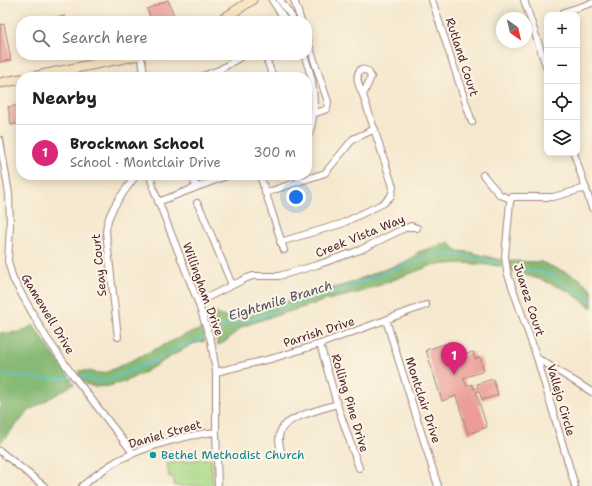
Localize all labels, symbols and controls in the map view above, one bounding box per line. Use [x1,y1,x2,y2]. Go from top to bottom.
north arrow [496,12,532,48]
map controls [544,12,580,156]
button: + [544,12,580,48]
search box [16,16,312,60]
street label: Rutland Court [442,16,482,98]
icon: search [30,27,52,49]
text: Search here [62,28,148,48]
button: − [544,48,580,84]
button: locate [544,84,580,120]
text: Nearby [32,87,97,109]
button: layers [544,120,580,156]
text: Brockman School [70,134,204,154]
text: 1 [42,144,48,161]
text: 300 m [253,144,296,161]
text: School · Montclair Drive [70,154,221,171]
your location [286,187,306,207]
street label: Creek Vista Way [313,211,407,261]
street label: Seay Court [88,233,110,297]
street label: Willingham Drive [179,240,227,338]
street label: Juarez Court [510,261,548,339]
street label: Gamewell Drive [18,271,78,357]
water label: Eightmile Branch [226,277,334,324]
street label: Parrish Drive [281,313,357,351]
pin: 1 [441,342,467,375]
street label: Rolling Pine Drive [327,352,373,454]
street label: Montclair Drive [401,355,445,445]
street label: Vallejo Circle [543,362,579,438]
street label: Daniel Street [127,416,203,452]
place label: Bethel Methodist Church [161,447,305,463]
marker: Bethel Methodist Church [148,450,158,460]

